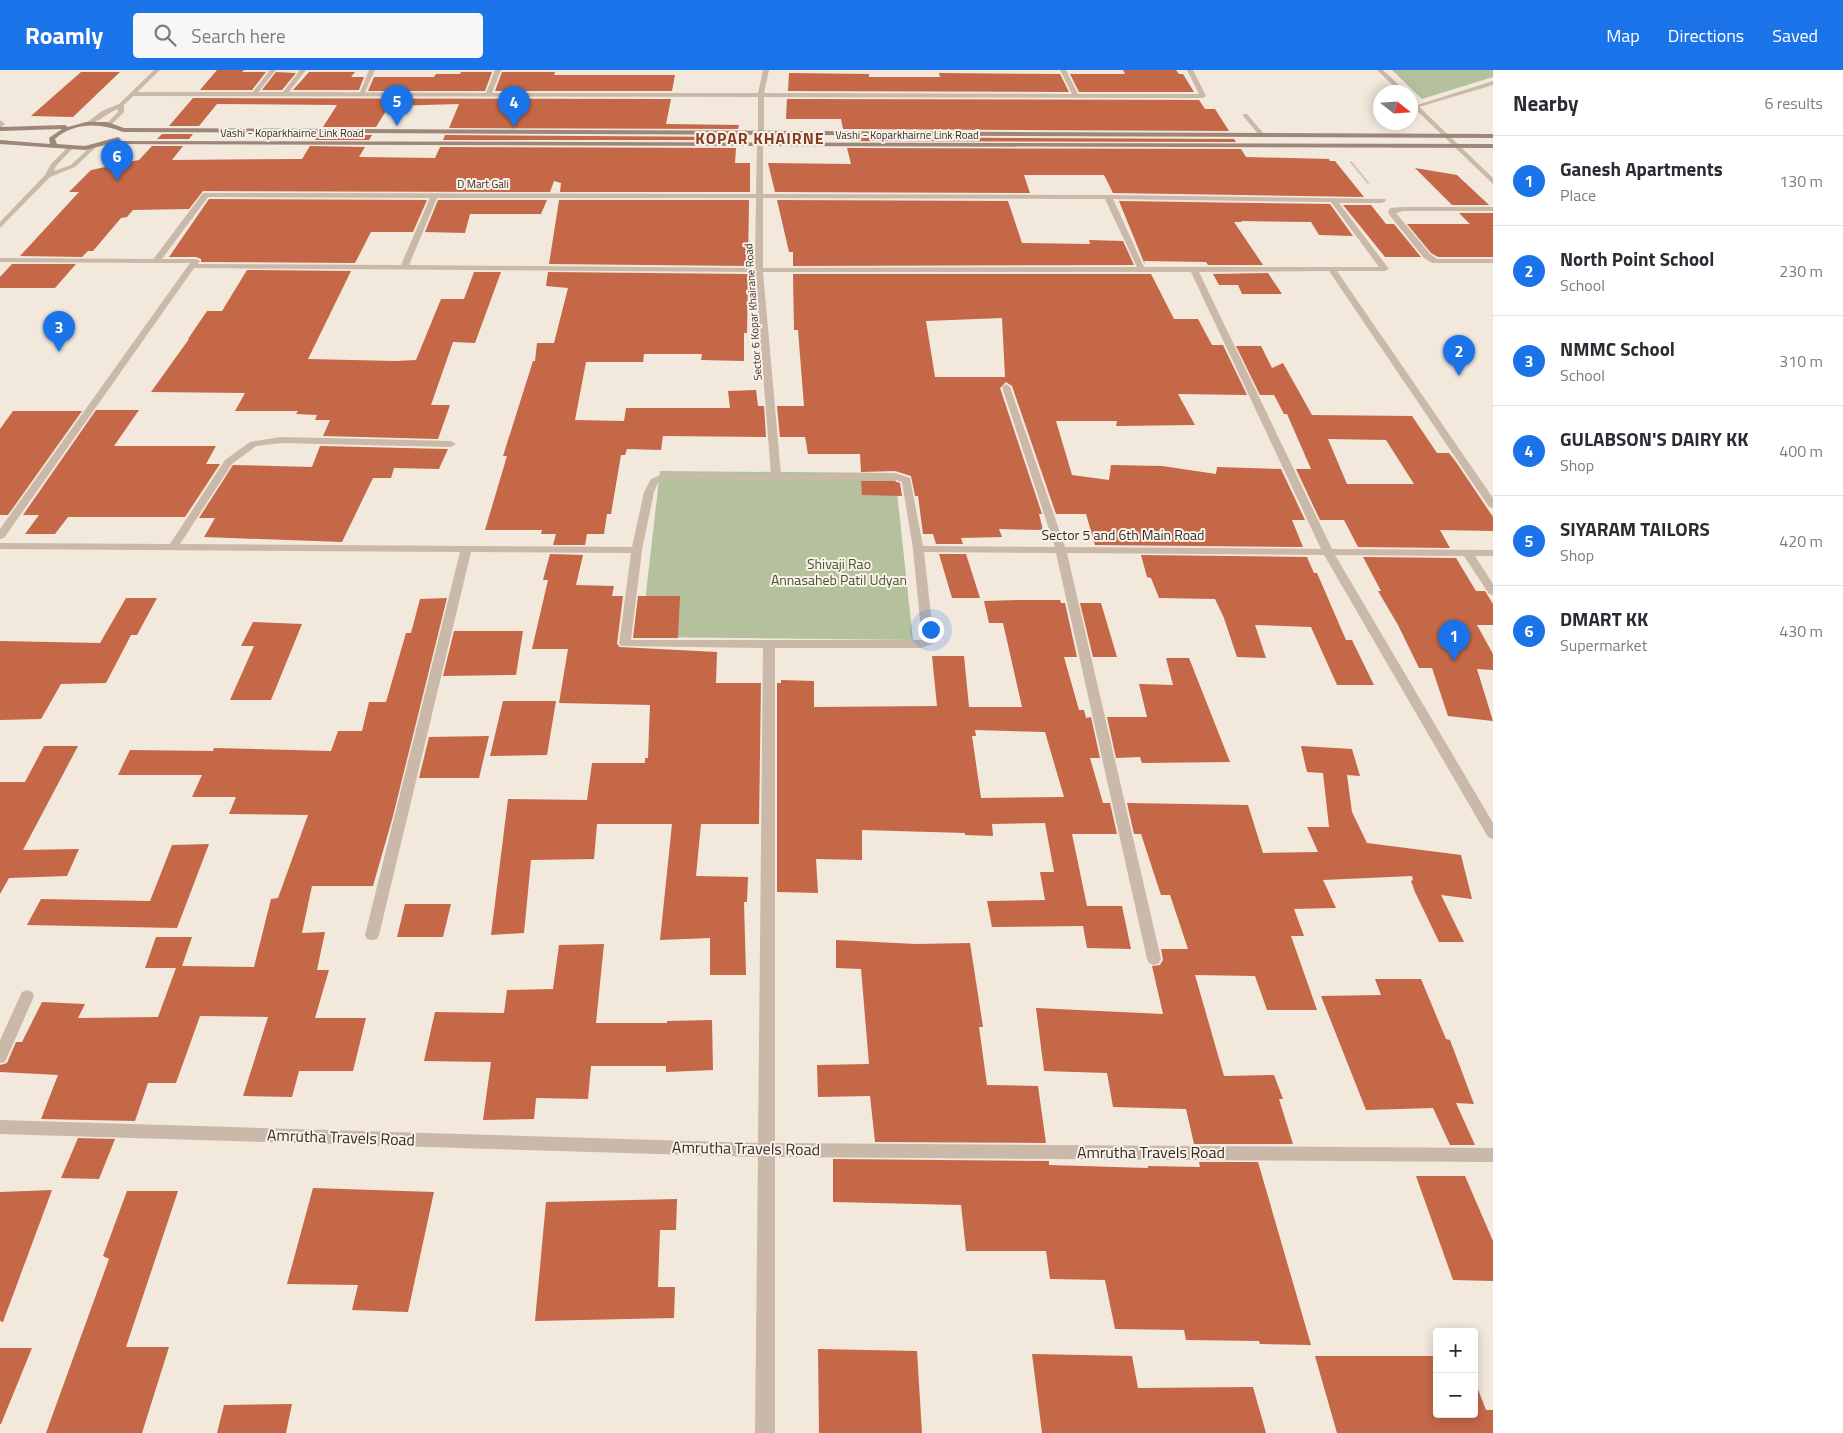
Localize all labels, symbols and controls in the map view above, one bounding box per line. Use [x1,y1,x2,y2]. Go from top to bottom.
search box [133,13,483,58]
text: Roamly [25,17,103,53]
icon: search [151,21,179,49]
text: Search here [191,21,286,50]
text: Map [1606,22,1640,49]
text: Directions [1668,22,1744,49]
text: Saved [1772,22,1818,49]
pin: 5 [381,85,413,126]
north arrow [1373,85,1418,130]
pin: 4 [498,86,530,127]
text: Nearby [1513,87,1578,119]
text: 6 results [1764,91,1823,115]
street label: Vashi - Koparkhairne Link Road [220,125,364,141]
district label: KOPAR KHAIRNE [695,126,825,150]
street label: Vashi - Koparkhairne Link Road [835,127,979,143]
pin: 6 [101,140,133,181]
text: Ganesh Apartments [1560,154,1723,183]
text: 1 [1525,169,1533,193]
text: 130 m [1779,169,1823,193]
street label: D Mart Gali [457,176,509,192]
text: Place [1560,183,1596,207]
street label: Sector 6 Kopar Khairane Road [740,243,766,381]
text: North Point School [1560,244,1714,273]
text: 2 [1525,259,1533,283]
text: 230 m [1779,259,1823,283]
text: School [1560,273,1605,297]
pin: 3 [43,311,75,352]
text: NMMC School [1560,334,1675,363]
pin: 2 [1443,335,1475,376]
text: 3 [1525,349,1533,373]
text: 310 m [1779,349,1823,373]
text: School [1560,363,1605,387]
text: GULABSON'S DAIRY KK [1560,424,1748,453]
text: 4 [1525,439,1533,463]
text: 400 m [1779,439,1823,463]
text: Shop [1560,453,1594,477]
text: SIYARAM TAILORS [1560,514,1710,543]
street label: Sector 5 and 6th Main Road [1041,524,1205,545]
text: 5 [1525,529,1533,553]
text: 420 m [1779,529,1823,553]
text: Shop [1560,543,1594,567]
park label: Shivaji Rao Annasaheb Patil Udyan [771,553,907,590]
text: DMART KK [1560,604,1648,633]
your location [918,617,944,643]
text: 6 [1525,619,1533,643]
text: 430 m [1779,619,1823,643]
pin: 1 [1438,620,1470,661]
text: Supermarket [1560,633,1647,657]
street label: Amrutha Travels Road [267,1122,415,1152]
street label: Amrutha Travels Road [672,1135,820,1161]
street label: Amrutha Travels Road [1077,1140,1225,1164]
map controls [1433,1328,1478,1418]
button: + [1433,1328,1478,1373]
button: − [1433,1373,1478,1418]

